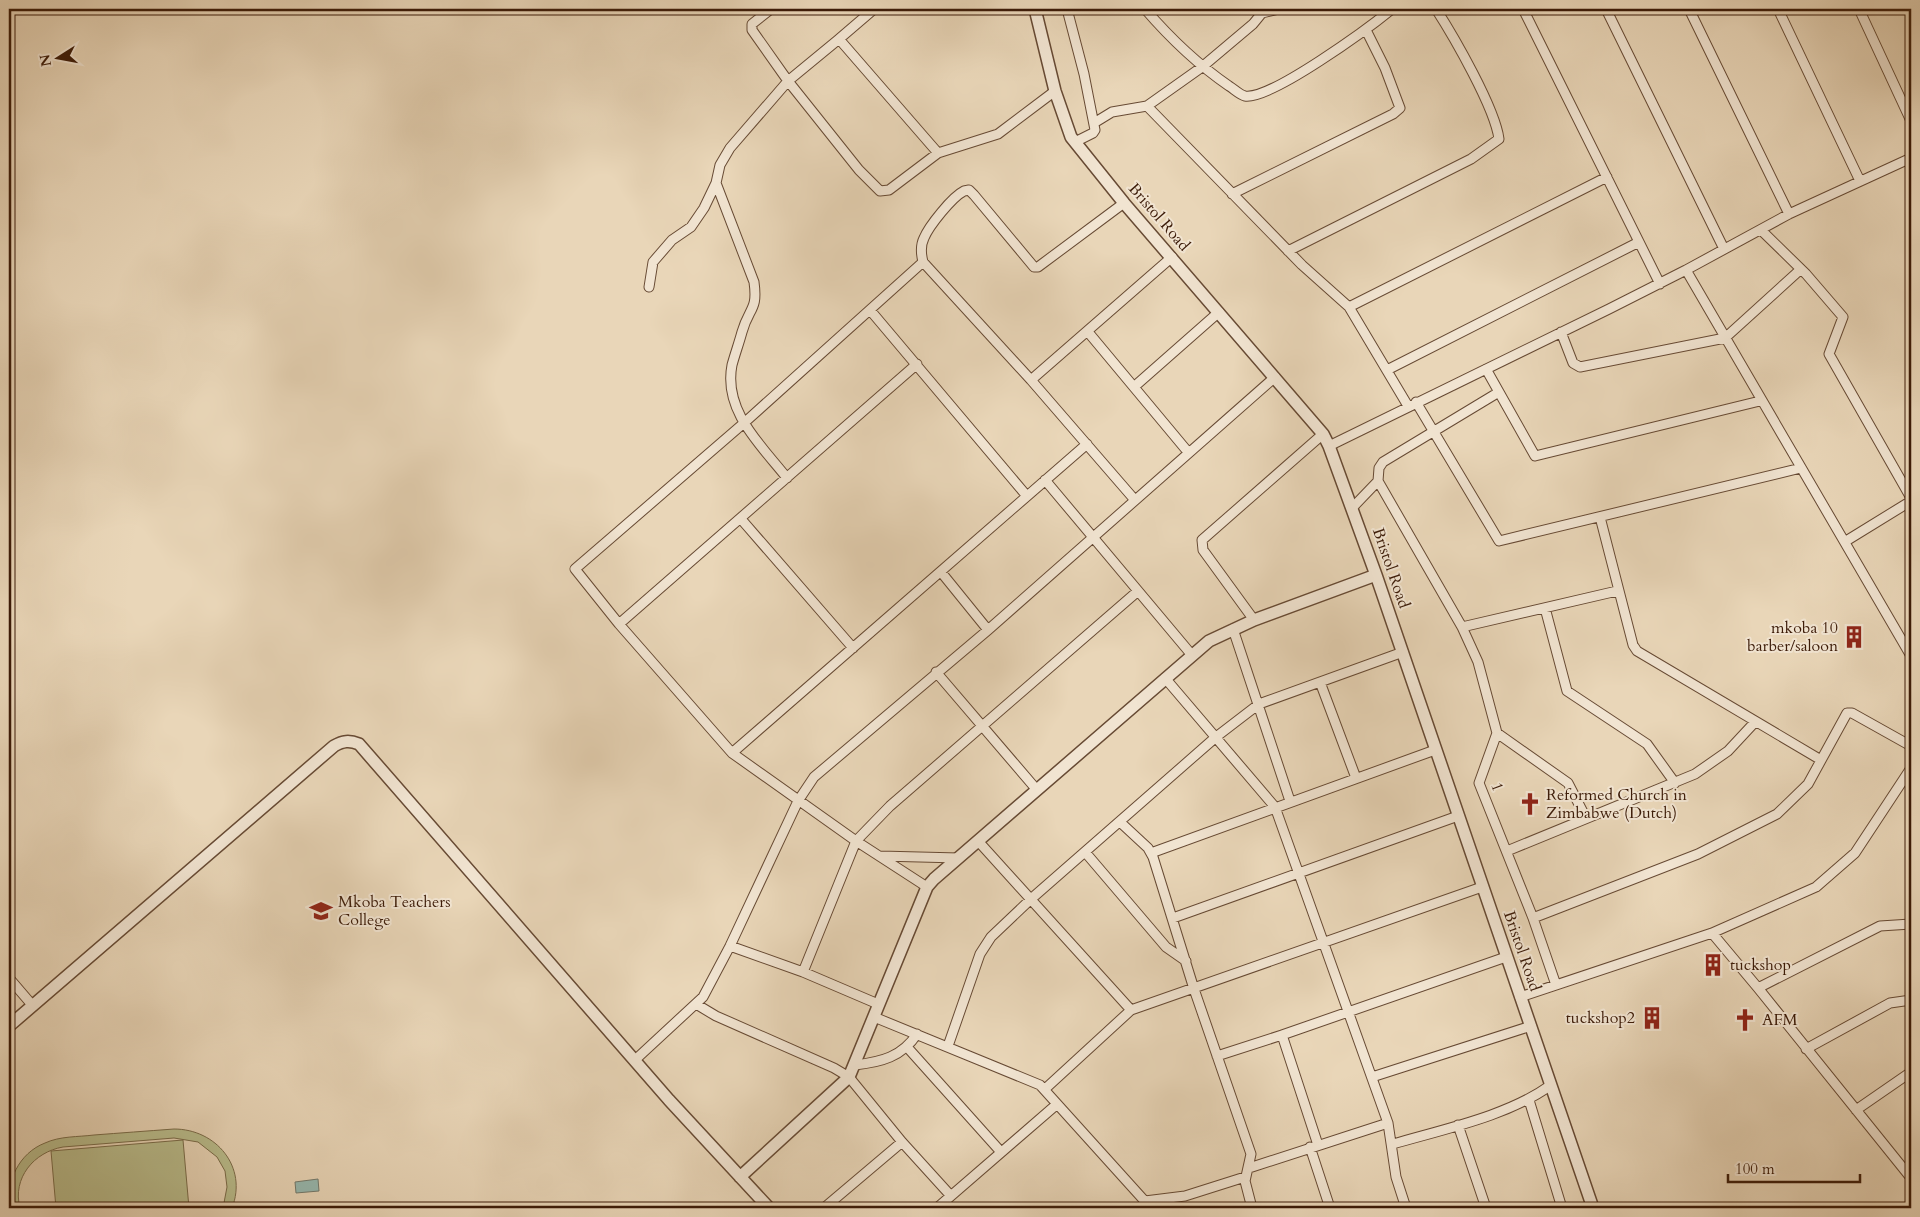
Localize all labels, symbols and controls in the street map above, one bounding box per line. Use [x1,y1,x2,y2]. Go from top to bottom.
north arrow [32,32,82,82]
text: N [35,53,56,68]
street label: Bristol Road [1123,178,1195,256]
street label: Bristol Road [1367,525,1415,612]
place label: mkoba 10 barber/saloon [1747,617,1838,657]
building icon: mkoba 10 barber/saloon [1841,624,1867,650]
street label: 1 [1485,779,1509,795]
place label: Reformed Church in Zimbabwe (Dutch) [1546,784,1687,824]
church icon: Reformed Church in Zimbabwe (Dutch) [1517,791,1543,817]
place label: Mkoba Teachers College [338,891,451,931]
school or university icon: Mkoba Teachers College [308,898,334,924]
street label: Bristol Road [1498,908,1546,995]
building icon: tuckshop [1700,952,1726,978]
place label: tuckshop [1730,954,1791,976]
building icon: tuckshop2 [1639,1005,1665,1031]
place label: tuckshop2 [1566,1007,1635,1029]
church icon: AFM [1732,1007,1758,1033]
place label: AFM [1762,1009,1798,1031]
scale bar [1728,1152,1860,1184]
text: 100 m [1735,1159,1775,1179]

